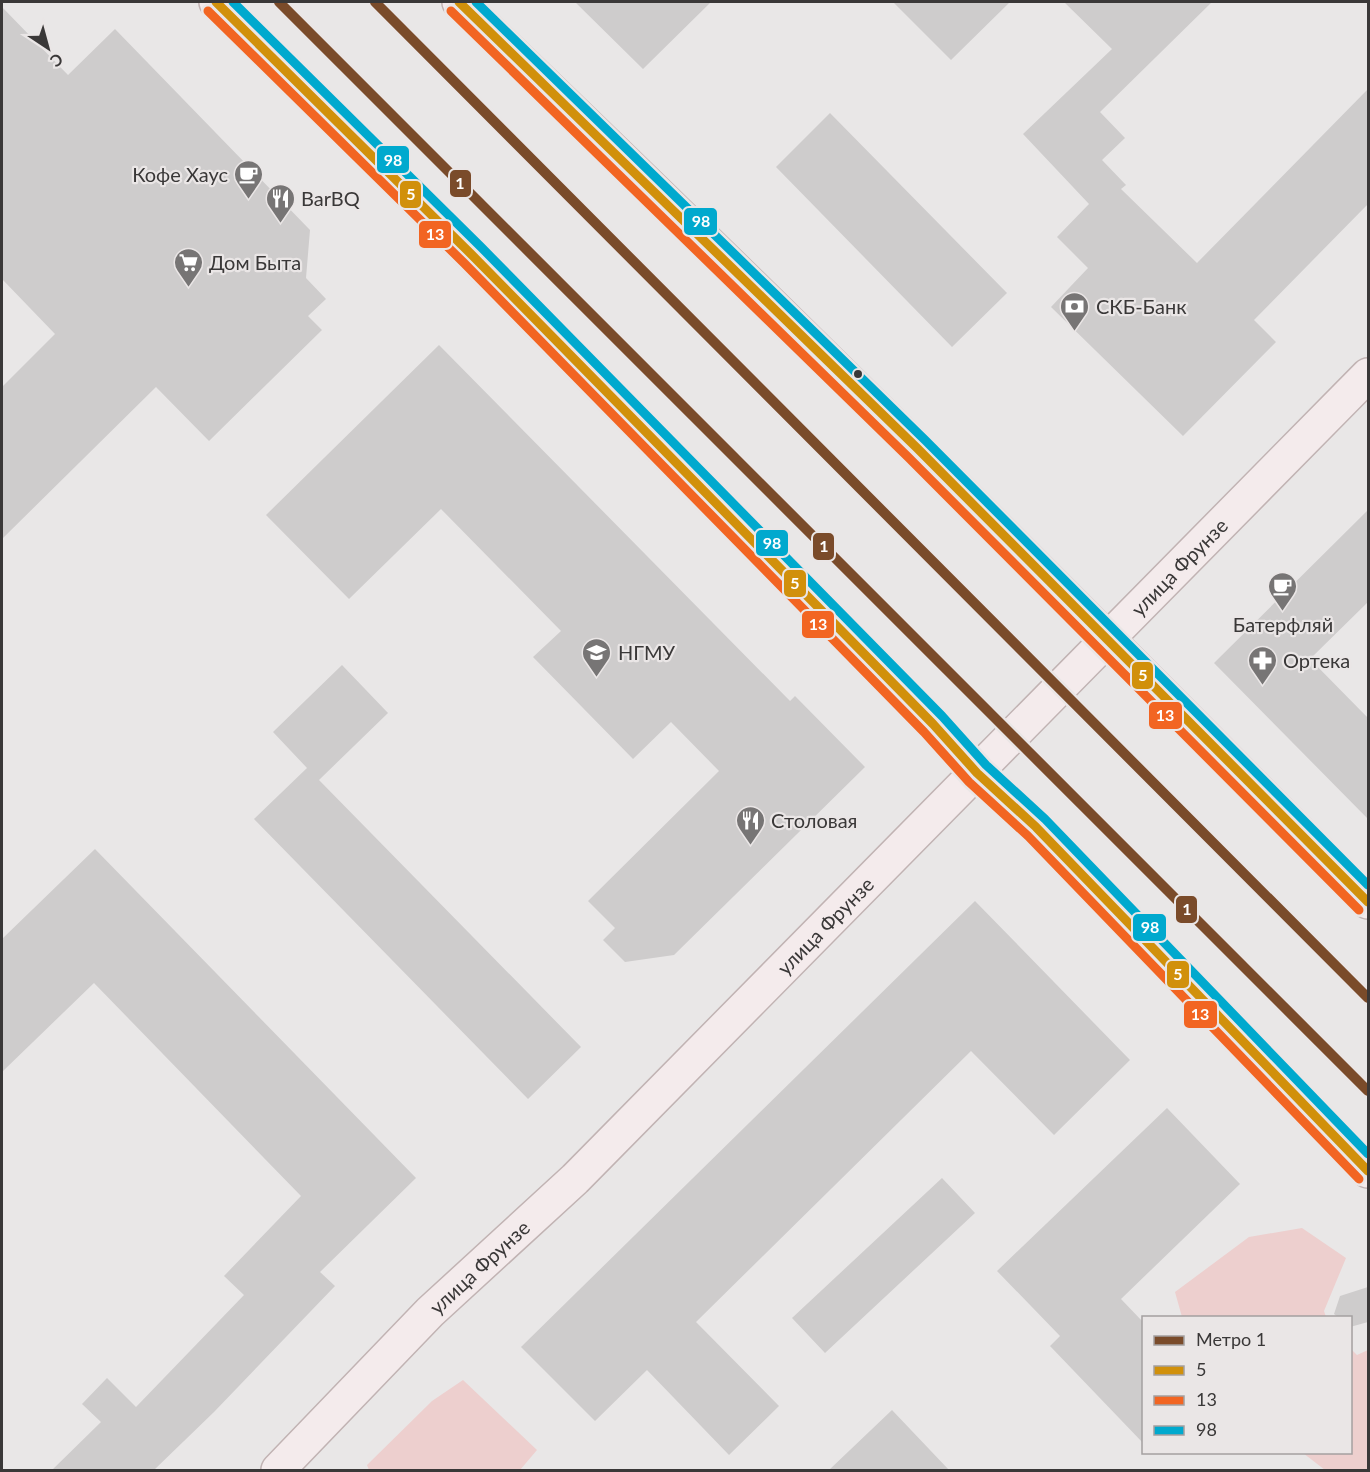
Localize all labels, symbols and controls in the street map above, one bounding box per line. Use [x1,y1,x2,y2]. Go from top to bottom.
north arrow [18,18,78,78]
text: С [47,50,67,72]
line badge: 98 [376,145,410,174]
text: 98 [384,150,402,169]
cafe icon: Кофе Хаус [233,158,265,200]
place label: Кофе Хаус [132,162,228,186]
line badge: 1 [449,169,472,198]
text: 1 [455,173,465,192]
line badge: 5 [399,180,422,209]
restaurant icon: BarBQ [264,182,296,224]
text: 5 [406,184,416,203]
place label: BarBQ [301,186,360,210]
line badge: 98 [683,207,718,236]
text: 98 [692,211,710,230]
line badge: 13 [418,220,452,249]
text: 13 [426,224,444,243]
supermarket icon: Дом Быта [172,246,204,288]
place label: Дом Быта [209,250,301,274]
bank icon: СКБ-Банк [1059,290,1091,332]
place label: СКБ-Банк [1096,294,1187,318]
unlabelled marker [852,368,864,380]
street label: улица Фрунзе [1126,513,1232,620]
line badge: 98 [755,529,789,557]
line badge: 1 [812,532,835,561]
text: 98 [763,533,781,552]
text: 1 [819,536,829,555]
line badge: 5 [783,569,807,598]
cafe icon: Батерфляй [1267,570,1299,612]
text: 5 [790,573,800,592]
line badge: 13 [801,610,835,639]
place label: Батерфляй [1233,612,1333,636]
text: 13 [809,614,827,633]
school or university icon: НГМУ [581,636,613,678]
place label: НГМУ [618,640,676,664]
pharmacy icon: Ортека [1246,644,1278,686]
place label: Ортека [1283,648,1350,672]
line badge: 5 [1131,661,1154,690]
text: 5 [1138,665,1148,684]
line badge: 13 [1148,701,1183,730]
text: 13 [1156,705,1174,724]
restaurant icon: Столовая [734,804,766,846]
place label: Столовая [771,808,857,832]
street label: улица Фрунзе [772,872,878,979]
line badge: 1 [1175,895,1198,924]
text: 1 [1182,899,1192,918]
line badge: 98 [1132,913,1167,942]
text: 98 [1141,917,1159,936]
line badge: 5 [1166,960,1190,989]
text: 5 [1173,964,1183,983]
line badge: 13 [1183,1000,1218,1029]
text: 13 [1191,1004,1209,1023]
street label: улица Фрунзе [424,1215,534,1319]
legend [1142,1316,1352,1454]
text: Метро 1 [1196,1328,1266,1350]
text: 5 [1196,1358,1206,1380]
text: 13 [1196,1388,1217,1410]
text: 98 [1196,1418,1217,1440]

